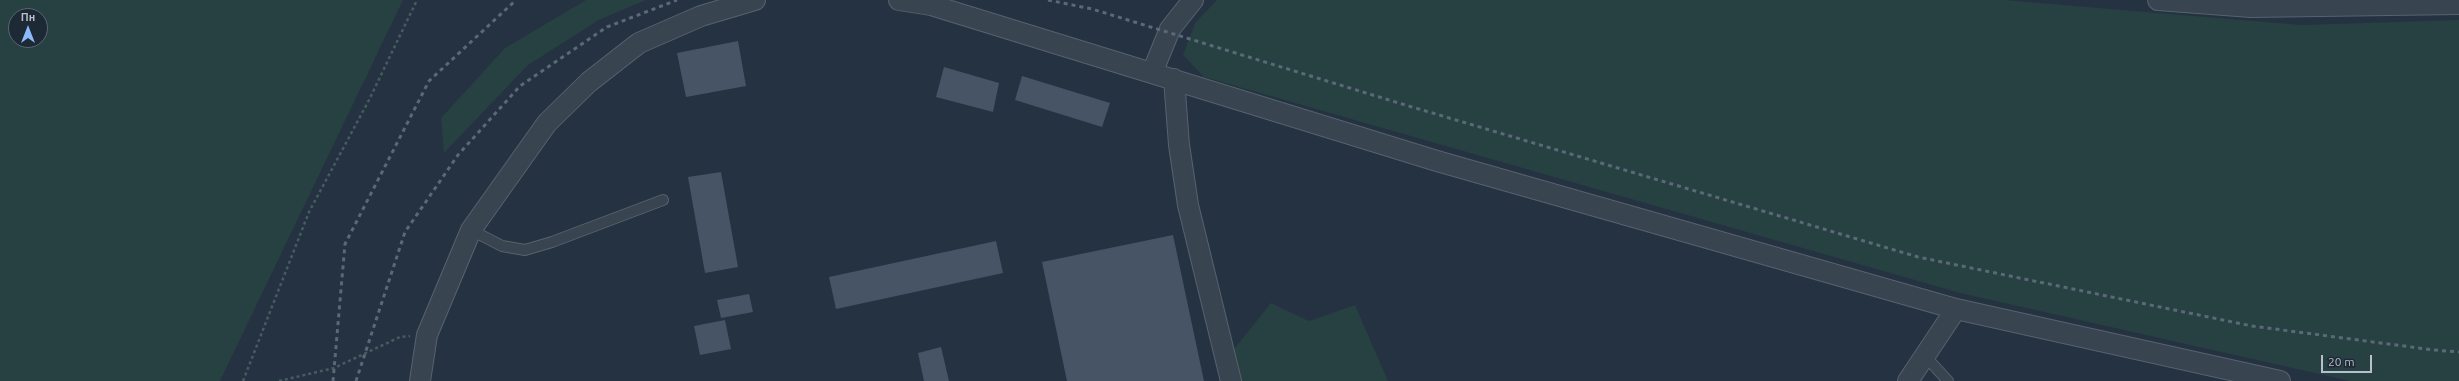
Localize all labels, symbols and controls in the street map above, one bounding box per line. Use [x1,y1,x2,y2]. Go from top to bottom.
north arrow [8,8,48,48]
text: Пн [21,11,35,23]
scale bar [2323,347,2374,373]
text: 20 m [2328,355,2355,368]

